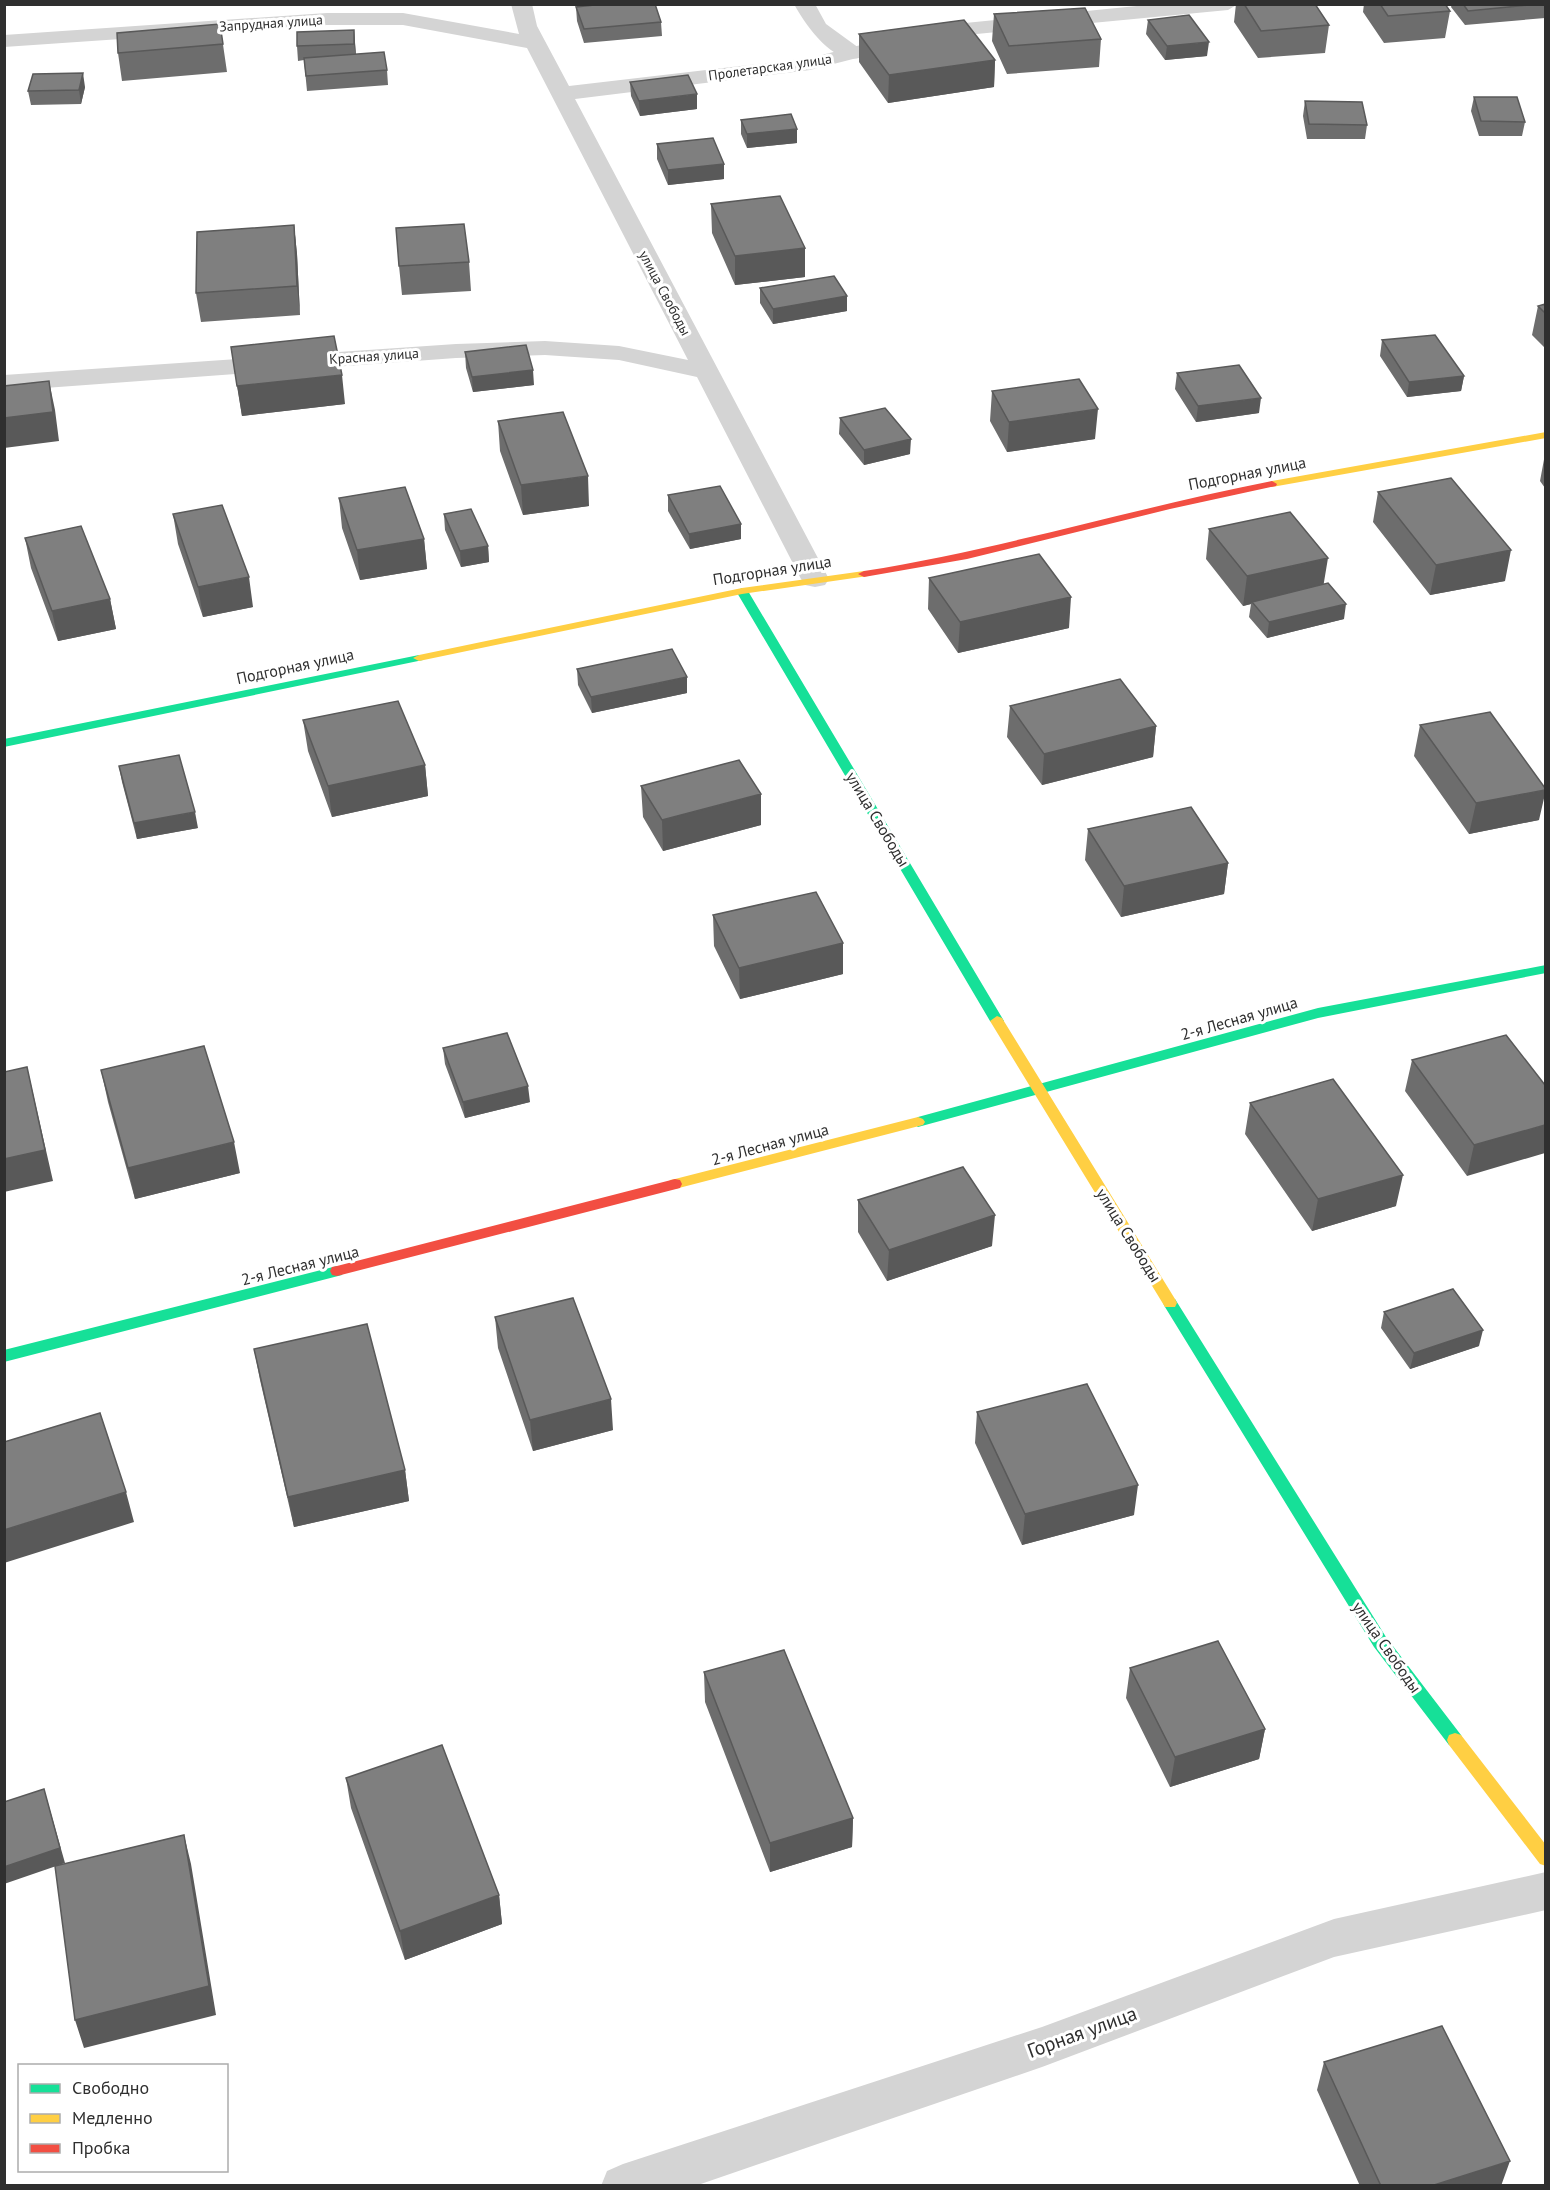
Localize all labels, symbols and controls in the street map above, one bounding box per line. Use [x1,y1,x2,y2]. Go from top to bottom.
street label: Запрудная улица [219,10,323,36]
street label: Пролетарская улица [707,49,833,85]
street label: улица Свободы [635,247,695,339]
street label: Красная улица [329,344,420,368]
street label: Подгорная улица [1186,452,1308,494]
street label: Подгорная улица [711,551,833,589]
street label: Подгорная улица [234,644,356,688]
street label: улица Свободы [842,768,914,870]
street label: 2-я Лесная улица [1178,992,1300,1044]
street label: 2-я Лесная улица [709,1119,831,1169]
street label: улица Свободы [1092,1184,1166,1286]
street label: 2-я Лесная улица [239,1241,361,1289]
street label: улица Свободы [1348,1597,1426,1697]
street label: Горная улица [1024,2000,1140,2064]
legend [18,2064,228,2172]
text: Свободно [72,2076,149,2099]
text: Медленно [72,2106,153,2129]
text: Пробка [72,2136,130,2159]

